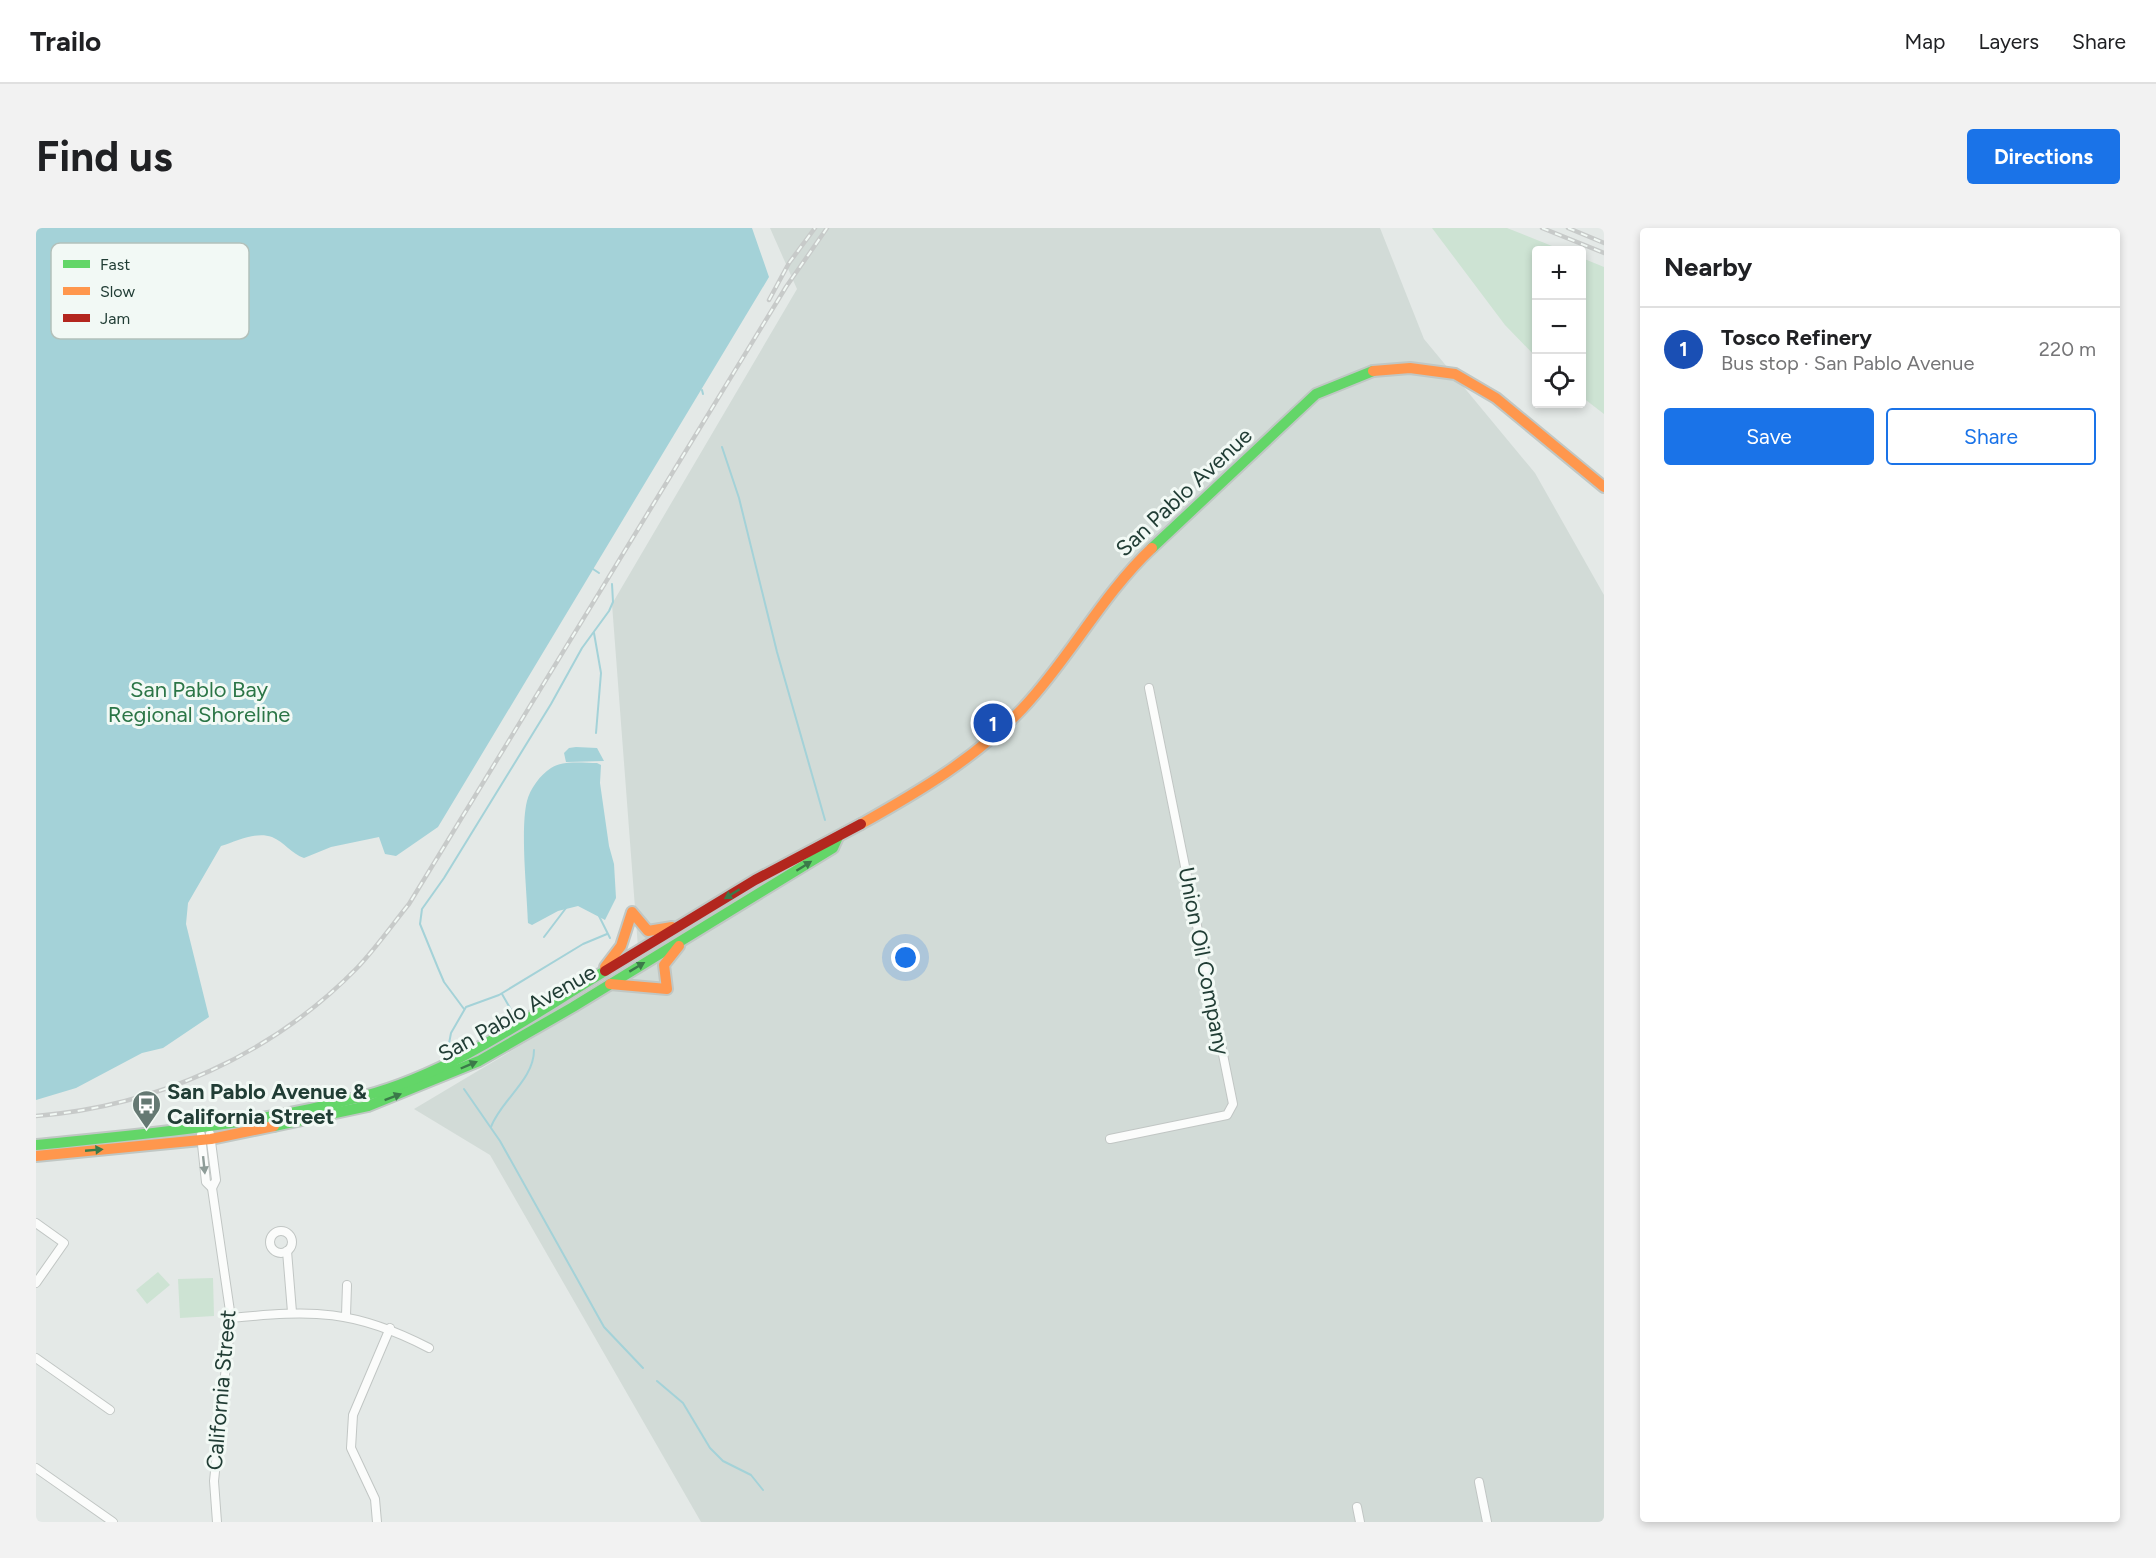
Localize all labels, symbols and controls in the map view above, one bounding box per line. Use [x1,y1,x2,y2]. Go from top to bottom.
text: Trailo [30,24,101,58]
text: Map [1905,29,1945,54]
text: Layers [1978,29,2039,54]
text: Share [2072,29,2126,54]
button: Directions [1967,129,2120,184]
text: Find us [36,131,173,182]
legend [51,243,249,339]
map controls [1532,246,1586,408]
button: + [1532,246,1586,300]
text: Nearby [1664,251,1752,283]
text: Fast [100,255,130,274]
text: Slow [100,282,135,301]
button: − [1532,300,1586,354]
text: Jam [100,309,130,328]
text: Tosco Refinery [1721,324,1872,351]
text: 1 [1679,337,1688,361]
text: 220 m [2039,337,2096,361]
text: Bus stop · San Pablo Avenue [1721,351,1974,375]
button: locate [1532,354,1586,408]
button: Save [1664,408,1874,465]
button: Share [1886,408,2096,465]
street label: San Pablo Avenue [1110,422,1258,562]
park label: San Pablo Bay Regional Shoreline [108,676,290,728]
pin: 1 [974,700,1012,746]
one-way arrow [796,860,812,871]
street label: Union Oil Company [1173,865,1236,1058]
one-way arrow [723,889,740,900]
your location [891,943,920,972]
street label: San Pablo Avenue [433,958,601,1068]
one-way arrow [629,962,645,973]
one-way arrow [460,1060,478,1070]
place label: San Pablo Avenue & California Street [167,1078,367,1130]
bus stop icon: San Pablo Avenue & California Street [130,1088,162,1130]
one-way arrow [385,1092,403,1102]
one-way arrow [85,1145,104,1155]
one-way arrow [199,1156,209,1175]
street label: California Street [201,1309,241,1471]

